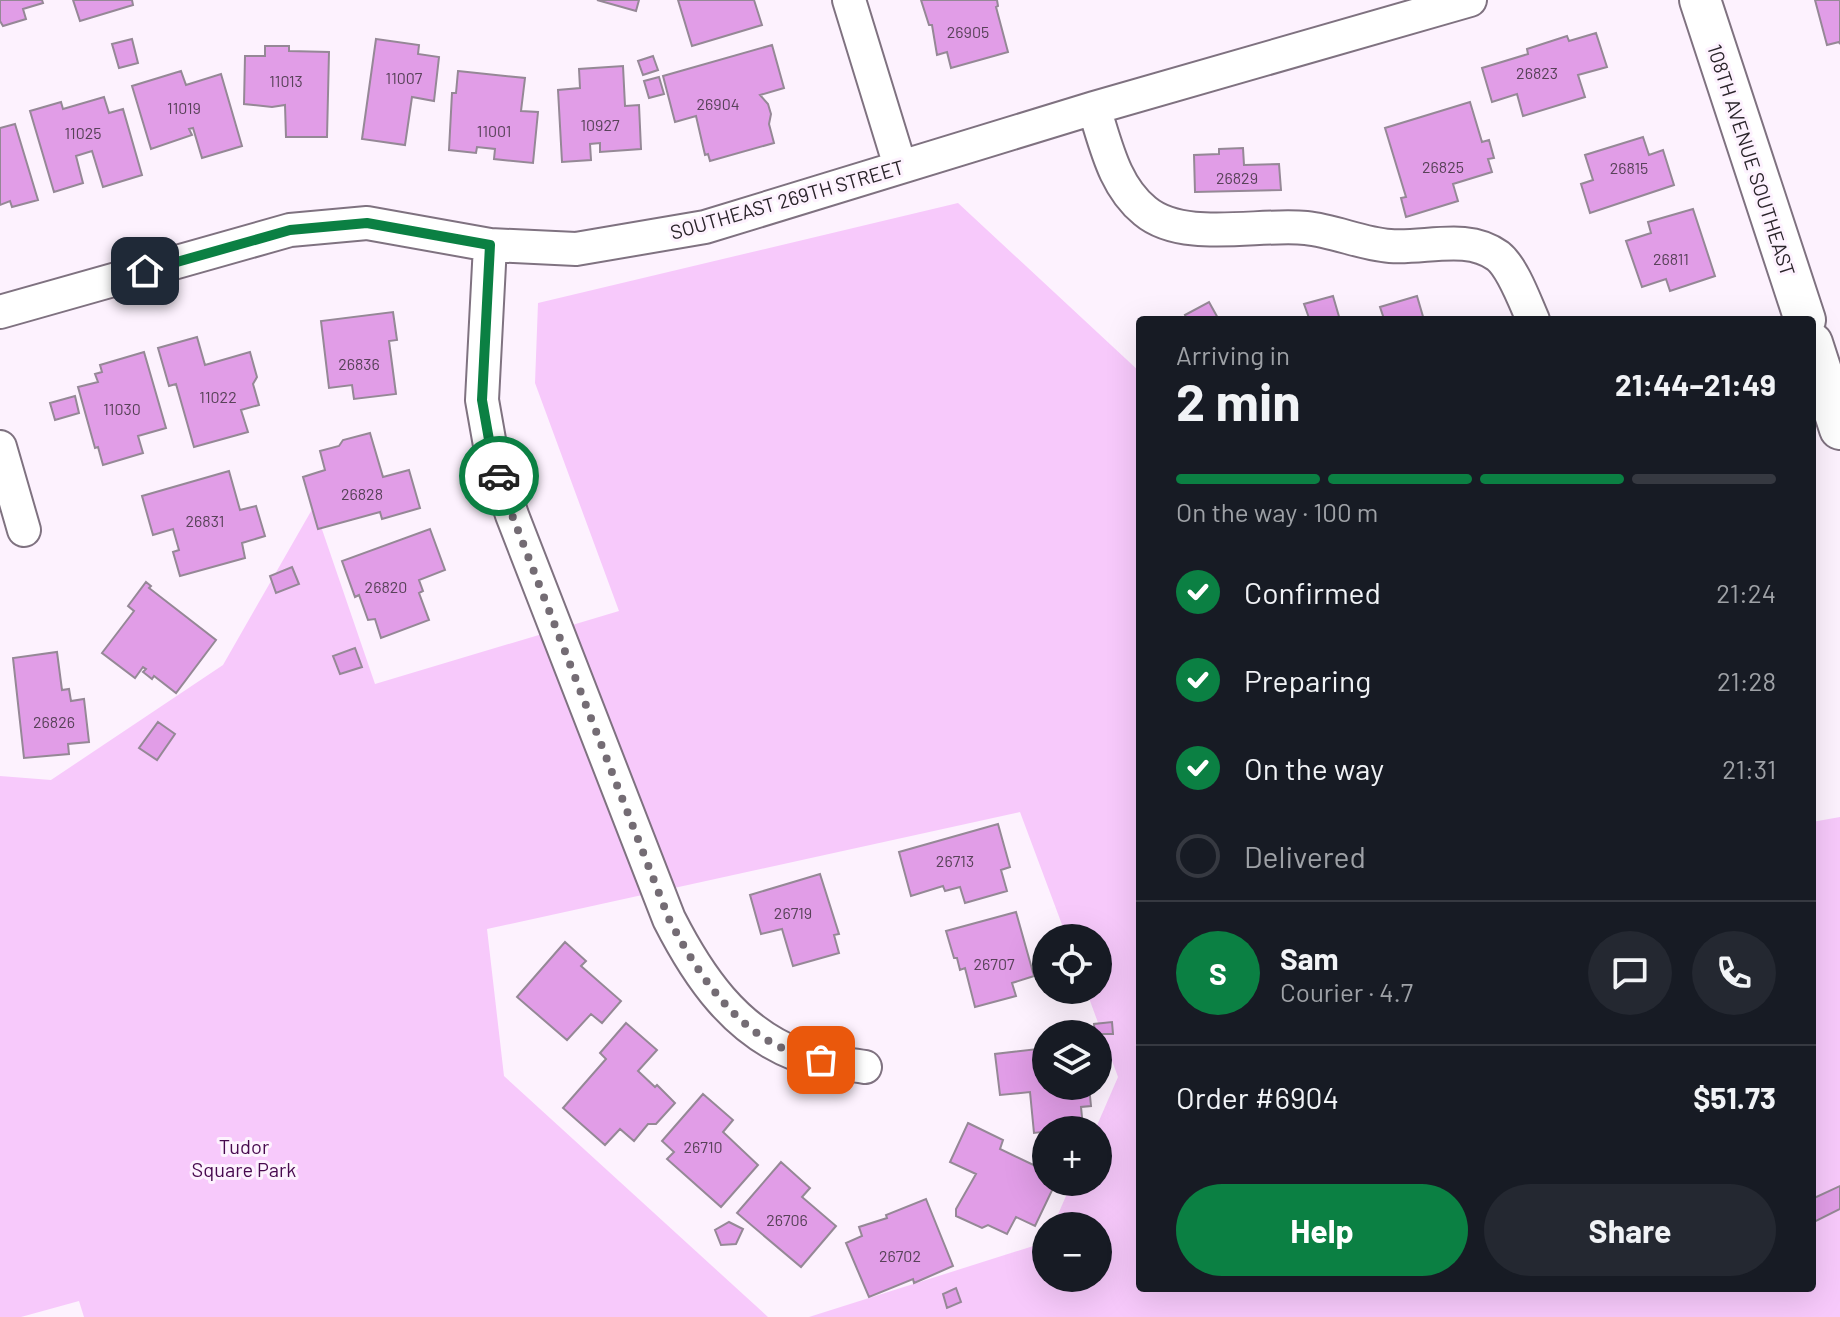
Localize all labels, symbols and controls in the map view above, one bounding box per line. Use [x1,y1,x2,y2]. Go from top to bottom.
house number: 26905 [947,22,989,41]
street label: 108TH AVENUE SOUTHEAST [1703,41,1801,279]
house number: 26823 [1516,63,1558,82]
house number: 11007 [386,68,423,87]
house number: 11013 [269,71,303,90]
house number: 26904 [696,94,740,113]
house number: 11019 [167,98,201,117]
house number: 10927 [580,115,620,134]
house number: 11001 [477,121,511,140]
house number: 11025 [64,123,102,142]
street label: SOUTHEAST 269TH STREET [667,154,907,244]
house number: 26825 [1422,157,1464,176]
house number: 26815 [1610,158,1648,177]
house number: 26829 [1216,168,1258,187]
pin [111,237,179,305]
icon: home [123,249,167,293]
house number: 26811 [1653,249,1689,268]
text: Arriving in [1176,339,1290,370]
house number: 26836 [338,354,380,373]
text: 21:44–21:49 [1615,366,1776,402]
text: 2 min [1176,369,1301,431]
house number: 11022 [199,387,237,406]
house number: 11030 [103,399,141,418]
courier [459,436,539,516]
icon: car [477,454,521,498]
house number: 26828 [341,484,383,503]
text: On the way · 100 m [1176,496,1378,527]
house number: 26831 [186,511,224,530]
icon: check [1176,570,1220,614]
text: Confirmed [1244,574,1381,610]
house number: 26820 [365,577,407,596]
text: 21:24 [1716,577,1776,608]
icon: check [1176,658,1220,702]
text: Preparing [1244,662,1371,698]
text: 21:28 [1717,665,1776,696]
house number: 26826 [33,712,75,731]
icon: check [1176,746,1220,790]
text: On the way [1244,750,1384,786]
text: 21:31 [1722,753,1776,784]
text: Delivered [1244,838,1366,874]
house number: 26713 [936,851,974,870]
house number: 26719 [774,903,812,922]
map controls [1032,924,1112,1292]
button: locate [1032,924,1112,1004]
button: chat [1588,931,1672,1015]
button: phone [1692,931,1776,1015]
text: Sam [1280,940,1339,976]
house number: 26707 [974,954,1015,973]
text: S [1209,955,1227,991]
text: Courier · 4.7 [1280,976,1413,1007]
button: layers [1032,1020,1112,1100]
pin [787,1026,855,1094]
icon: bag [799,1038,843,1082]
text: Order #6904 [1176,1079,1339,1115]
text: $51.73 [1693,1079,1776,1115]
button: + [1032,1116,1112,1196]
park label: Tudor Square Park [192,1134,296,1181]
house number: 26710 [683,1137,723,1156]
button: Help [1176,1184,1468,1276]
button: Share [1484,1184,1776,1276]
house number: 26706 [766,1210,808,1229]
button: − [1032,1212,1112,1292]
house number: 26702 [879,1246,921,1265]

